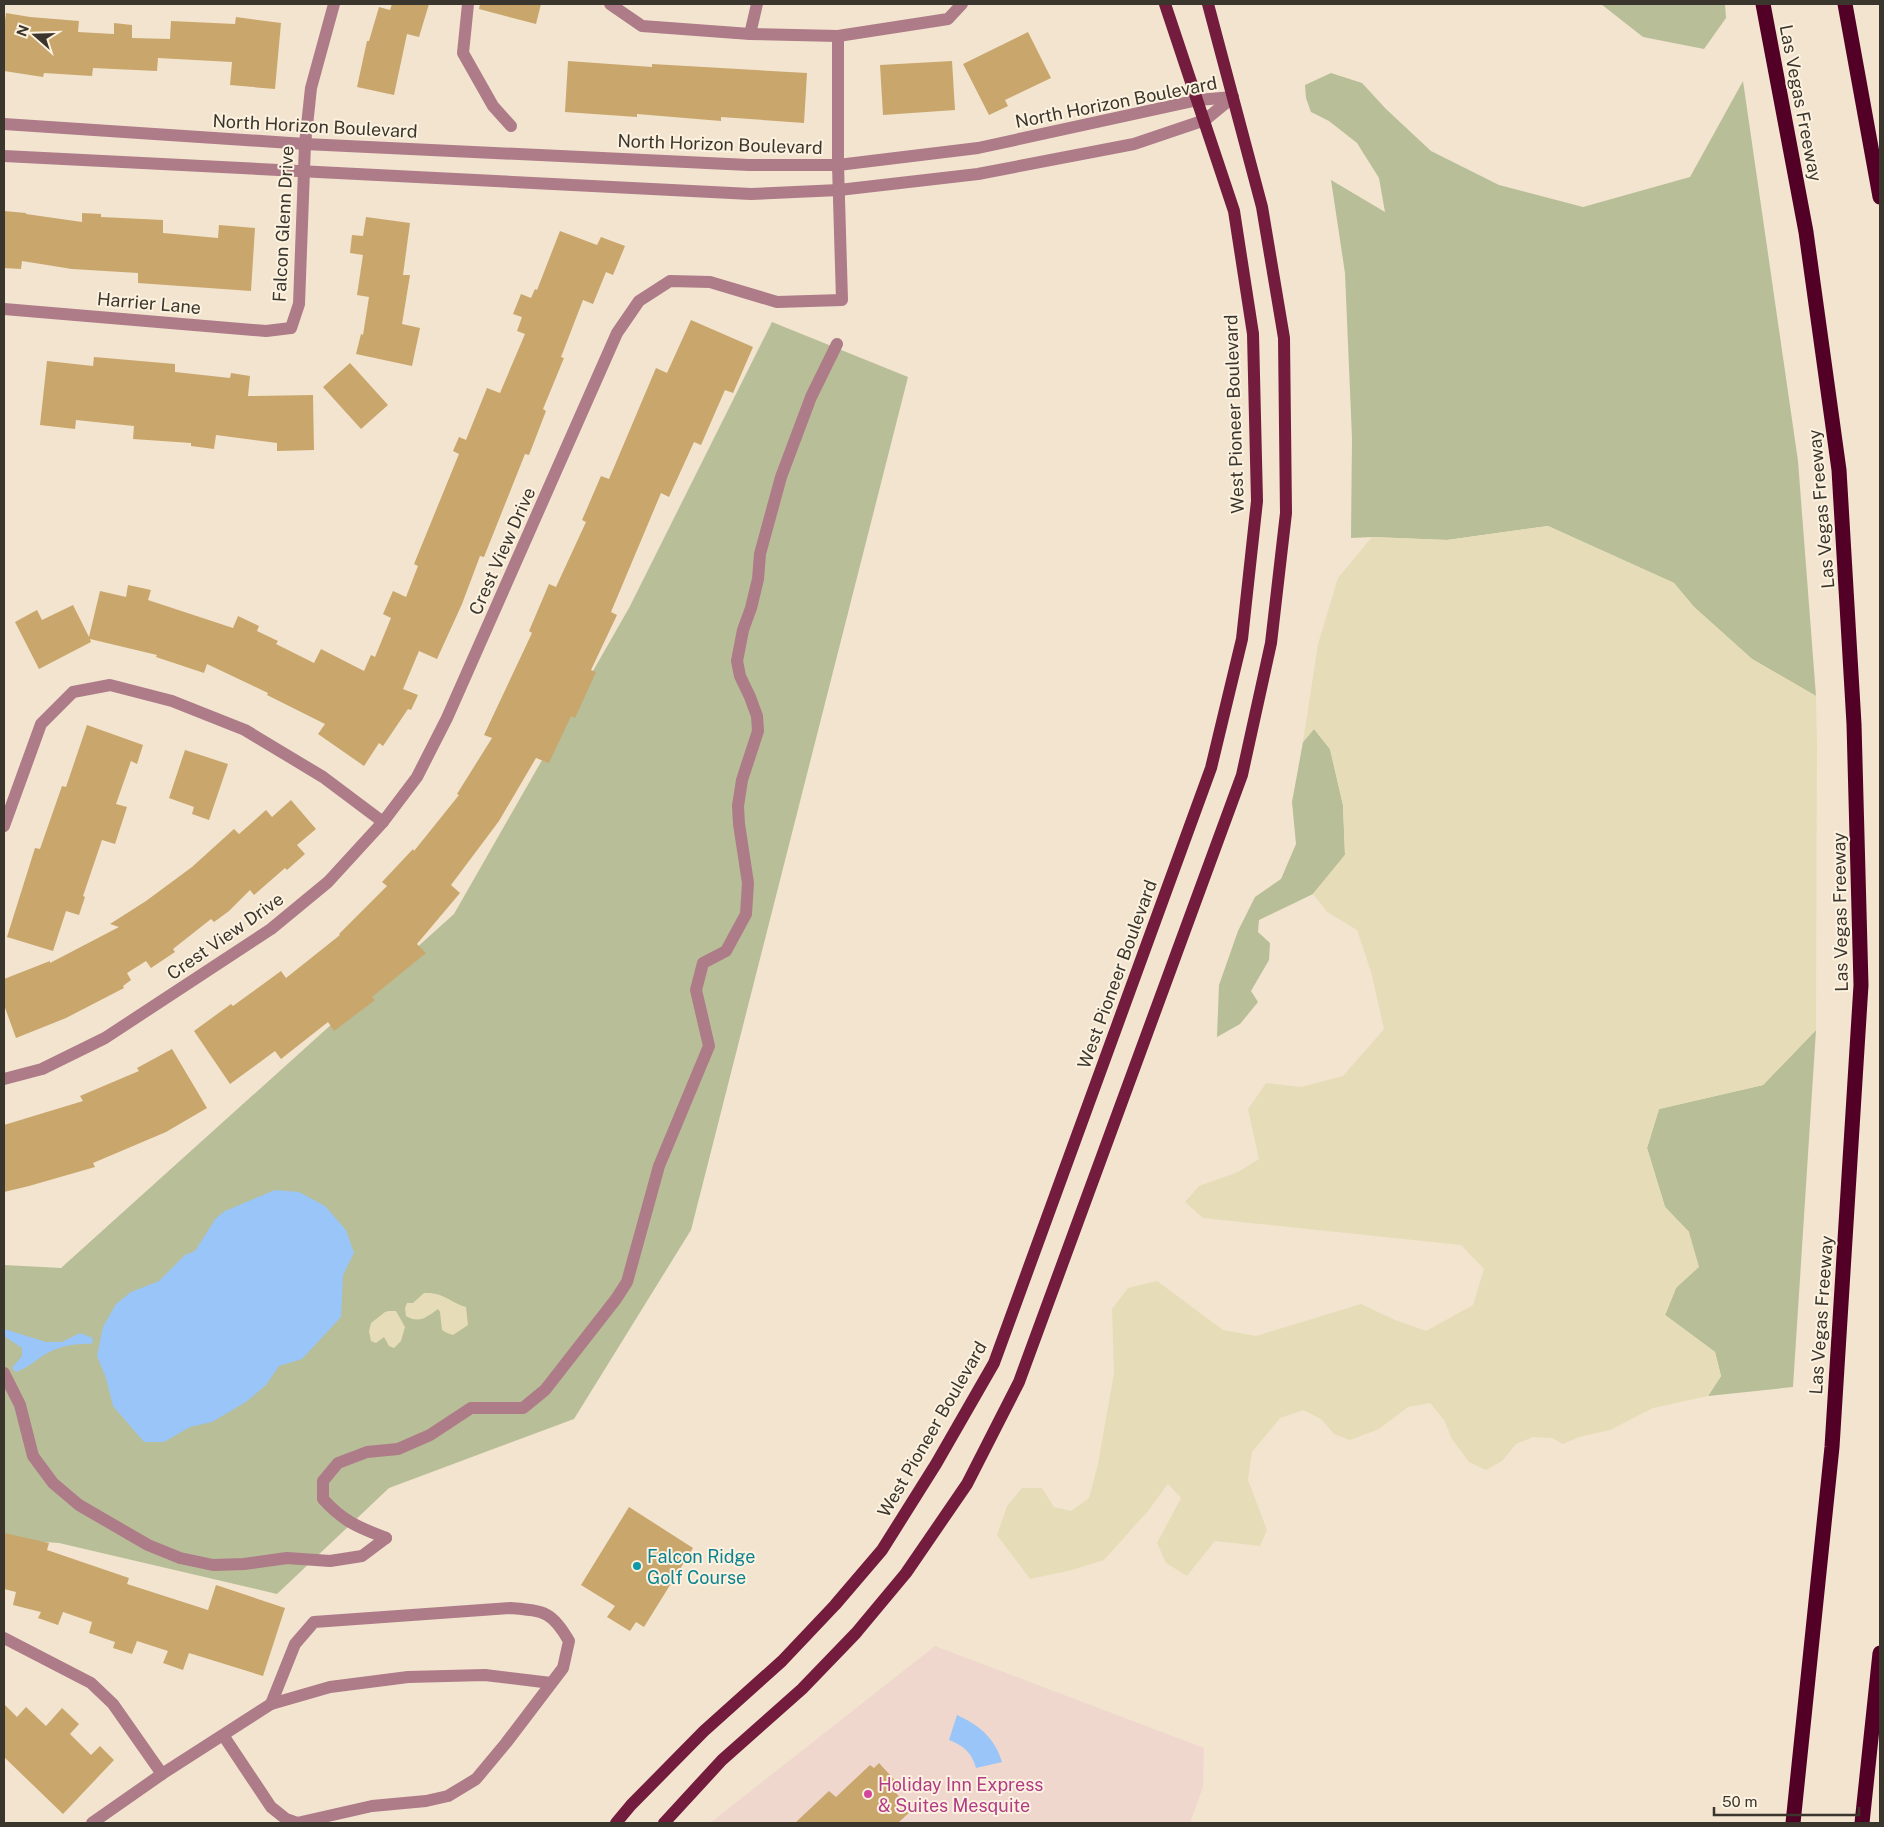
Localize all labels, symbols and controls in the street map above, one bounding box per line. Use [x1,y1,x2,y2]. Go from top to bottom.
north arrow [10,10,60,60]
text: N [13,23,32,38]
street label: Las Vegas Freeway [1775,23,1827,184]
street label: North Horizon Boulevard [1013,72,1219,132]
street label: North Horizon Boulevard [212,110,418,142]
street label: North Horizon Boulevard [617,130,823,158]
street label: Falcon Glenn Drive [268,145,298,303]
street label: Harrier Lane [96,288,202,318]
street label: West Pioneer Boulevard [1220,314,1248,514]
street label: Las Vegas Freeway [1804,428,1838,589]
street label: Crest View Drive [464,484,540,618]
street label: Las Vegas Freeway [1828,832,1852,992]
street label: West Pioneer Boulevard [1073,877,1161,1071]
street label: Crest View Drive [163,888,287,984]
street label: Las Vegas Freeway [1805,1234,1837,1395]
street label: West Pioneer Boulevard [873,1337,991,1521]
place label: Falcon Ridge Golf Course [647,1546,755,1588]
marker: Falcon Ridge Golf Course [631,1560,643,1572]
place label: Holiday Inn Express & Suites Mesquite [878,1774,1043,1816]
scale bar [1714,1784,1859,1816]
marker: Holiday Inn Express & Suites Mesquite [862,1788,874,1800]
text: 50 m [1722,1793,1757,1810]

